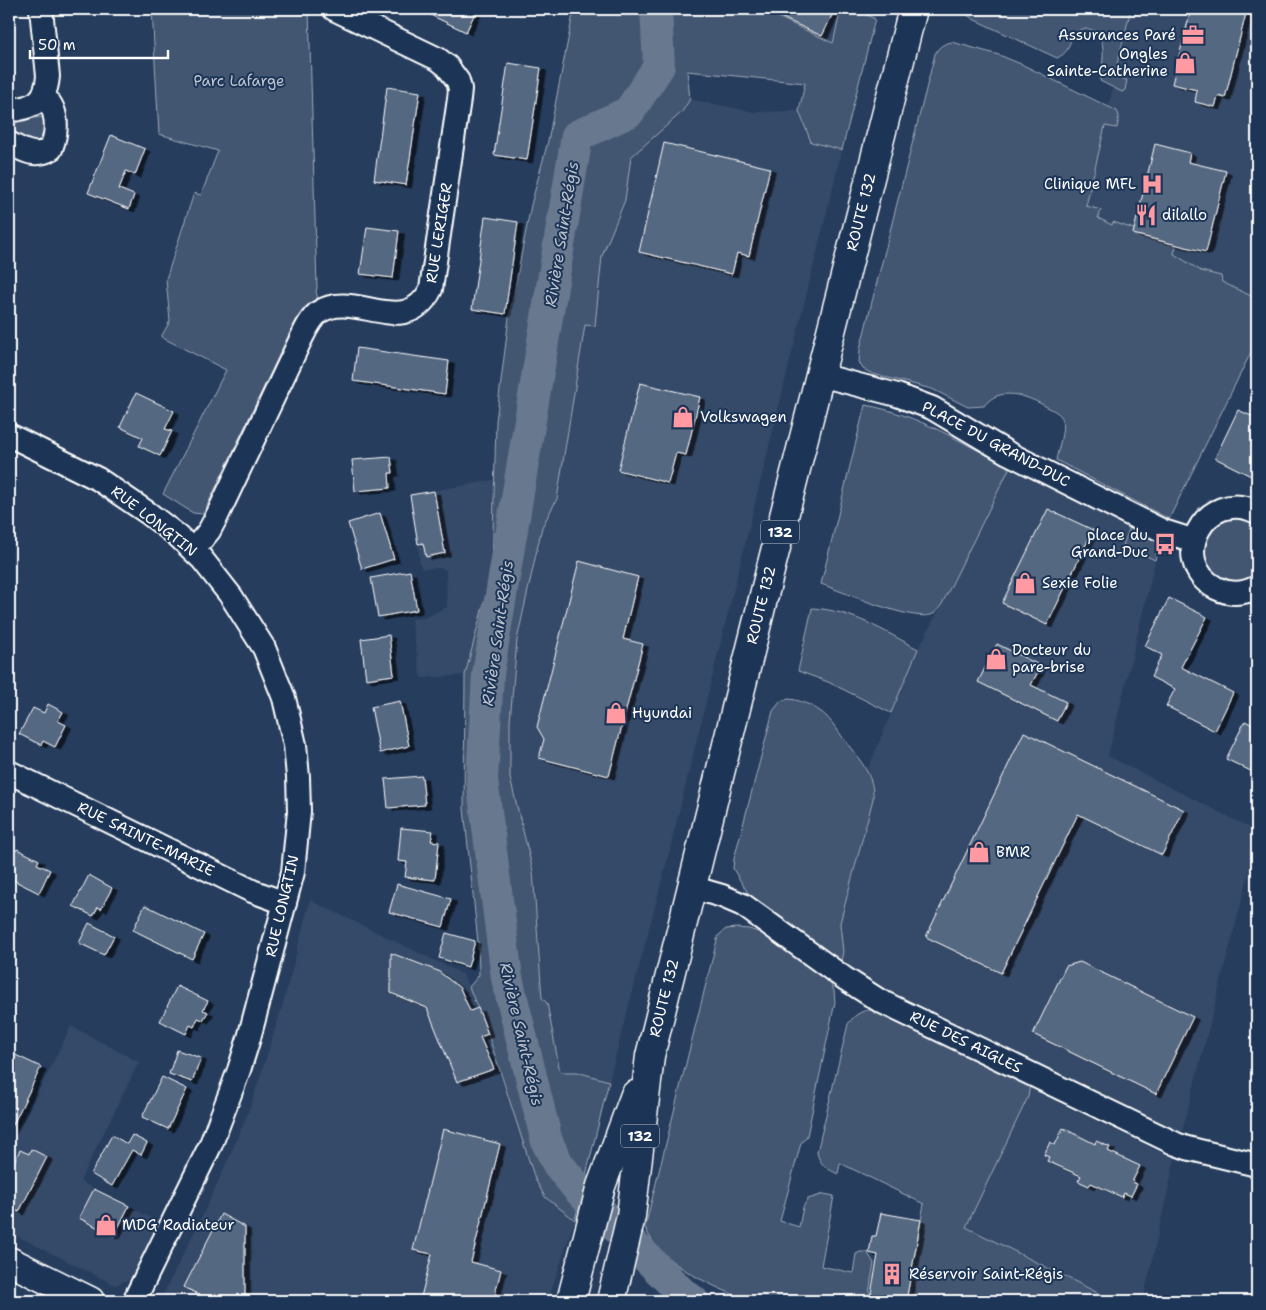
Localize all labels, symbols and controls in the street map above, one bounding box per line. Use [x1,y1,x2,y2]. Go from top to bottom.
office icon: Assurances Paré [1180,22,1206,48]
place label: Assurances Paré [1058,25,1176,45]
scale bar [30,28,168,60]
text: 50 m [38,35,76,55]
place label: Ongles Sainte-Catherine [1047,44,1168,81]
shop icon: Ongles Sainte-Catherine [1172,50,1198,76]
park label: Parc Lafarge [193,71,285,91]
water label: Rivière Saint-Régis [540,160,583,308]
street label: ROUTE 132 [842,171,880,253]
hospital icon: Clinique MFL [1139,171,1165,197]
place label: Clinique MFL [1044,174,1136,194]
street label: RUE LERIGER [421,181,457,285]
restaurant icon: dilallo [1133,202,1159,228]
place label: dilallo [1162,205,1207,225]
street label: PLACE DU GRAND-DUC [918,396,1074,492]
shop icon: Volkswagen [670,404,696,430]
place label: Volkswagen [700,407,787,427]
street label: RUE LONGTIN [107,481,201,561]
road number: 132 [761,520,799,544]
place label: place du Grand-Duc [1071,525,1148,562]
bus stop icon: place du Grand-Duc [1152,531,1178,557]
water label: Rivière Saint-Régis [477,559,518,707]
street label: ROUTE 132 [742,564,780,646]
shop icon: Sexie Folie [1012,570,1038,596]
place label: Sexie Folie [1042,573,1118,593]
place label: Docteur du pare-brise [1012,640,1091,677]
shop icon: Docteur du pare-brise [983,646,1009,672]
shop icon: Hyundai [603,700,629,726]
place label: Hyundai [632,703,692,723]
street label: RUE SAINTE-MARIE [74,797,218,881]
shop icon: BMR [966,839,992,865]
place label: BMR [996,842,1030,862]
street label: RUE LONGTIN [261,853,303,959]
street label: ROUTE 132 [645,957,683,1039]
water label: Rivière Saint-Régis [495,960,548,1108]
street label: RUE DES AIGLES [907,1006,1025,1078]
road number: 132 [621,1124,659,1148]
shop icon: MDG Radiateur [93,1212,119,1238]
place label: MDG Radiateur [122,1215,235,1235]
building icon: Réservoir Saint-Régis [879,1261,905,1287]
place label: Réservoir Saint-Régis [909,1264,1063,1284]

